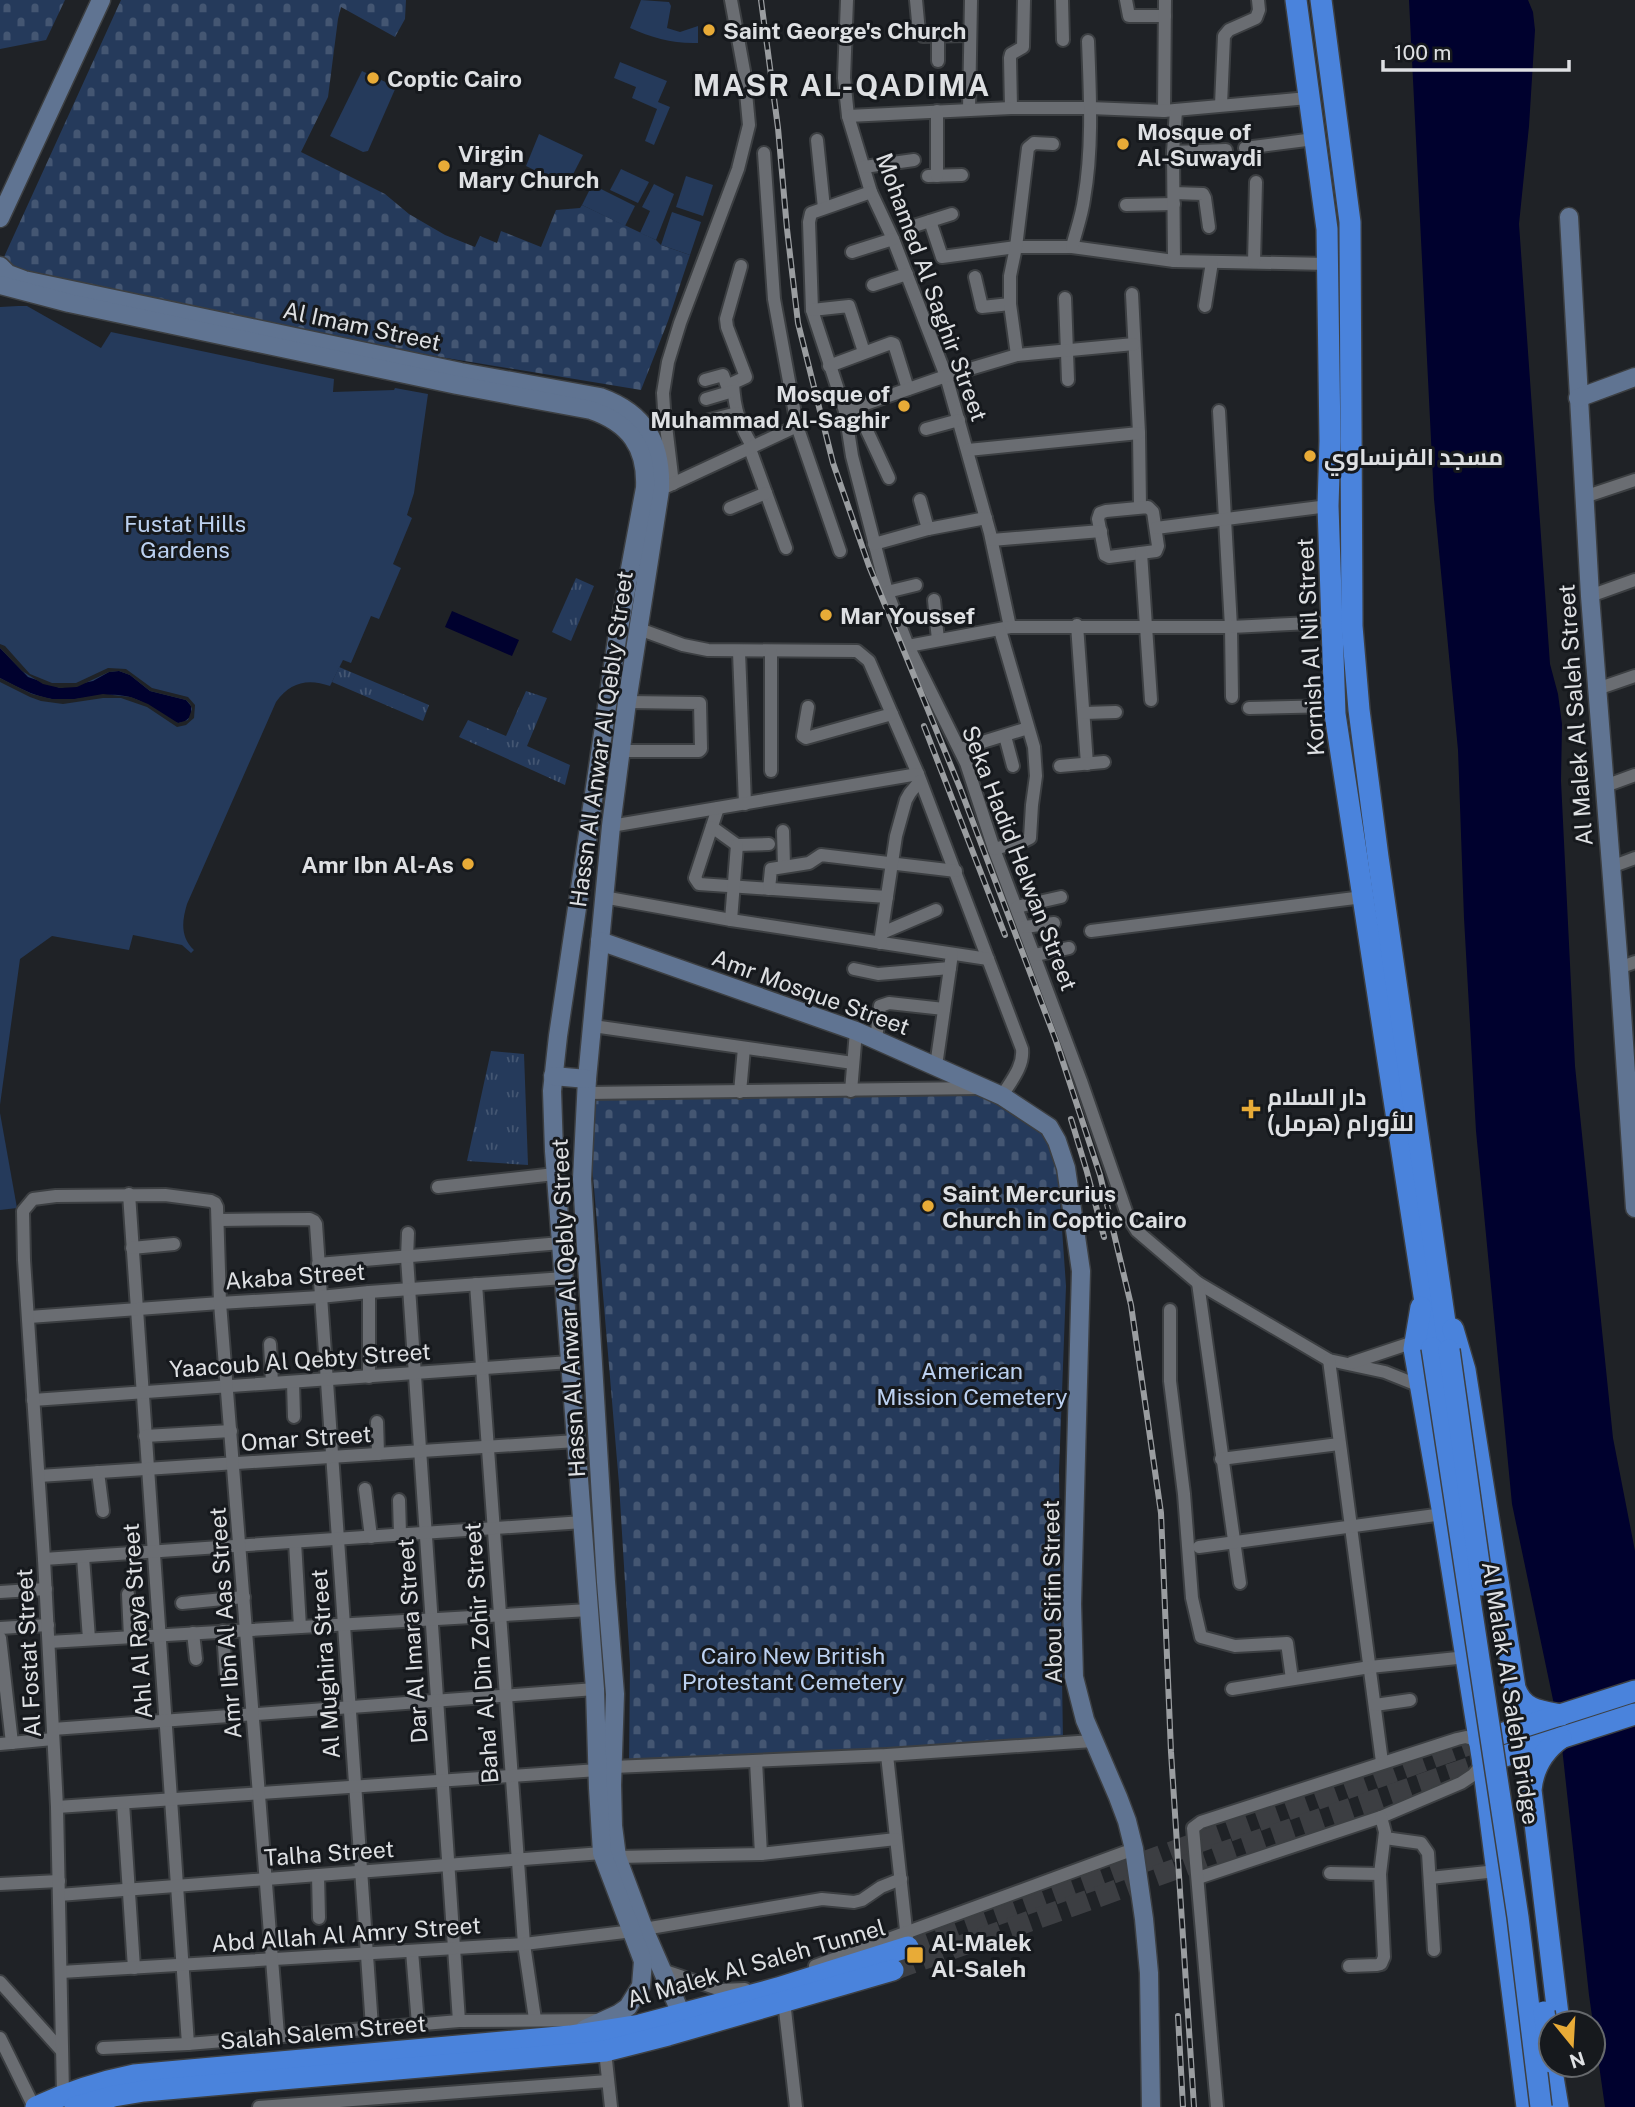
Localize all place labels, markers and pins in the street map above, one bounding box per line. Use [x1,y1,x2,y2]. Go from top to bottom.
place label: Saint George's Church [723,17,966,44]
marker: Saint George's Church [701,22,717,38]
place label: Coptic Cairo [387,65,522,92]
marker: Coptic Cairo [365,70,381,86]
place label: Mosque of Al-Suwaydi [1137,118,1262,171]
marker: Mosque of Al-Suwaydi [1115,136,1131,152]
place label: Virgin Mary Church [458,140,599,193]
marker: Virgin Mary Church [436,158,452,174]
place label: Mosque of Muhammad Al-Saghir [650,380,890,433]
marker: Mosque of Muhammad Al-Saghir [896,398,912,414]
place label: مسجد الفرنساوي [1324,443,1503,476]
marker: مسجد الفرنساوي [1302,448,1318,464]
place label: Mar Youssef [840,602,975,629]
marker: Mar Youssef [818,607,834,623]
place label: Amr Ibn Al-As [301,851,454,878]
marker: Amr Ibn Al-As [460,856,476,872]
place label: دار السلام للأورام (هرمل) [1267,1083,1414,1139]
marker: دار السلام للأورام (هرمل) [1241,1099,1261,1119]
place label: Saint Mercurius Church in Coptic Cairo [942,1180,1187,1233]
marker: Saint Mercurius Church in Coptic Cairo [920,1198,936,1214]
place label: Al-Malek Al-Saleh [931,1929,1032,1982]
marker: Al-Malek Al-Saleh [905,1945,925,1965]

